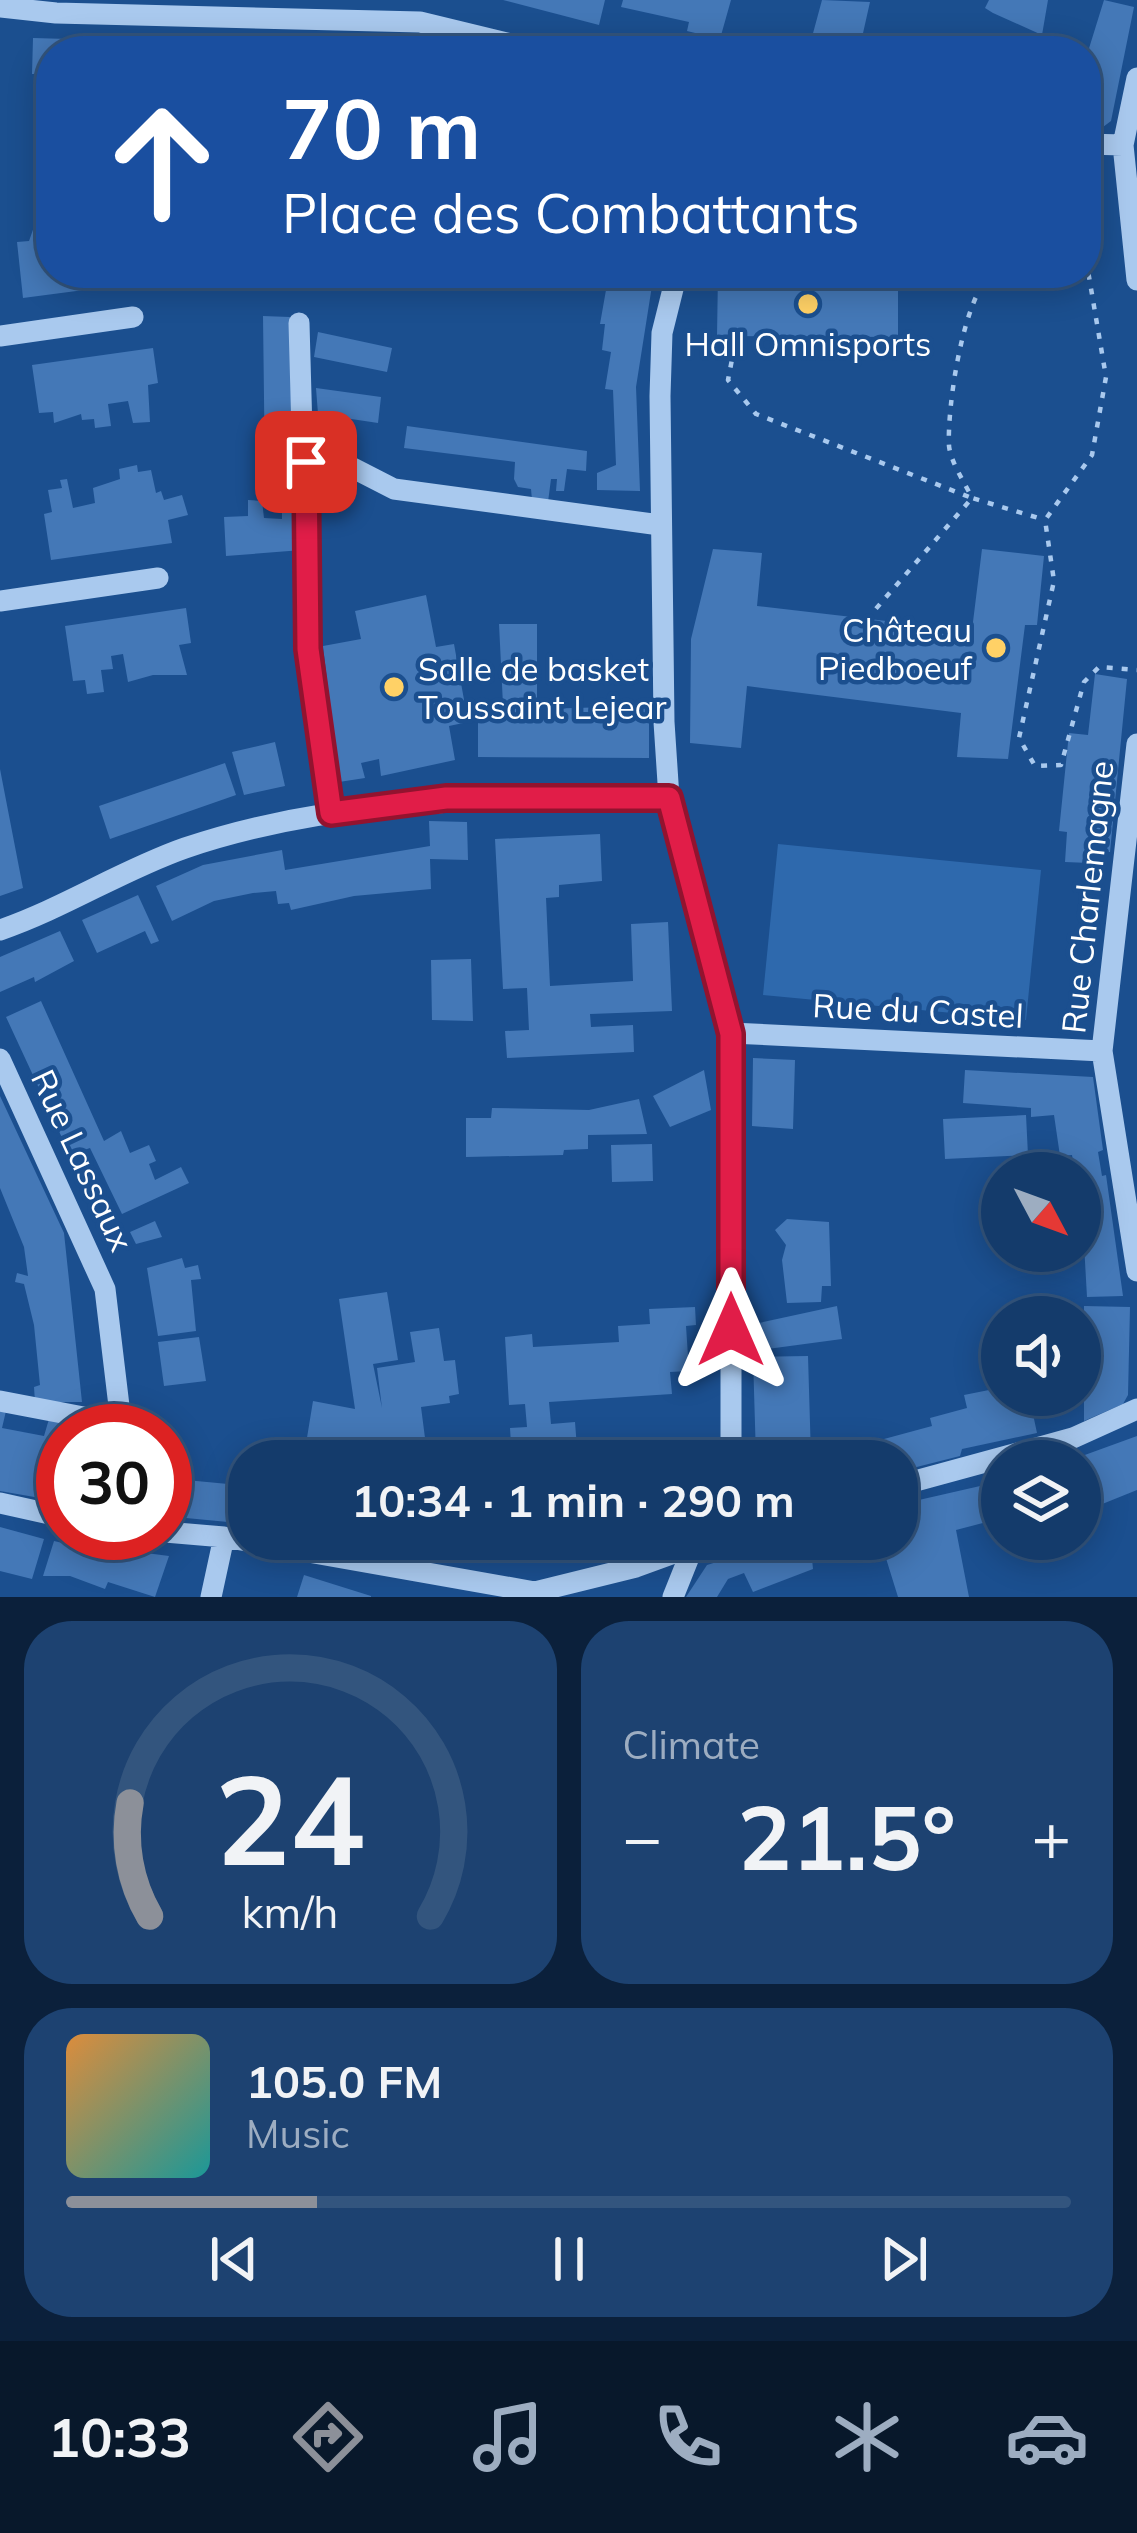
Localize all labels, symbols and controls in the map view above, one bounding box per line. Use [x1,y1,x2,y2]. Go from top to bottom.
text: 70 m [282,75,481,180]
icon: ahead [84,84,240,240]
text: Place des Combattants [282,179,860,247]
marker: Hall Omnisports [795,291,821,317]
place label: Hall Omnisports [685,323,931,364]
pin [255,411,357,513]
icon: arrive [273,429,339,495]
place label: Château Piedboeuf [818,609,973,688]
marker: Château Piedboeuf [983,635,1009,661]
place label: Salle de basket Toussaint Lejear [418,648,667,727]
marker: Salle de basket Toussaint Lejear [381,674,407,700]
street label: Rue Charlemagne [1052,759,1122,1035]
street label: Rue du Castel [812,984,1024,1036]
street label: Rue Lassaux [23,1063,143,1258]
north arrow [981,1152,1101,1272]
map controls [981,1152,1101,1560]
position arrow [668,1267,794,1393]
button: sound [981,1296,1101,1416]
speed limit sign: 30 [36,1404,192,1560]
button: layers [981,1440,1101,1560]
text: 10:34 · 1 min · 290 m [351,1472,795,1528]
text: Climate [623,1720,760,1769]
text: 24 [215,1740,365,1896]
text: 21.5° [738,1780,956,1893]
text: − [623,1795,662,1878]
text: + [1031,1795,1071,1878]
text: km/h [242,1884,339,1938]
text: 105.0 FM [246,2053,442,2109]
text: Music [246,2109,350,2158]
icon: previous [201,2226,267,2292]
icon: pause [536,2226,602,2292]
icon: next [871,2226,937,2292]
icon: directions [286,2395,370,2479]
icon: music [466,2395,550,2479]
icon: phone [646,2395,730,2479]
icon: climate [825,2395,909,2479]
icon: car [1005,2395,1089,2479]
text: 10:33 [48,2403,191,2471]

